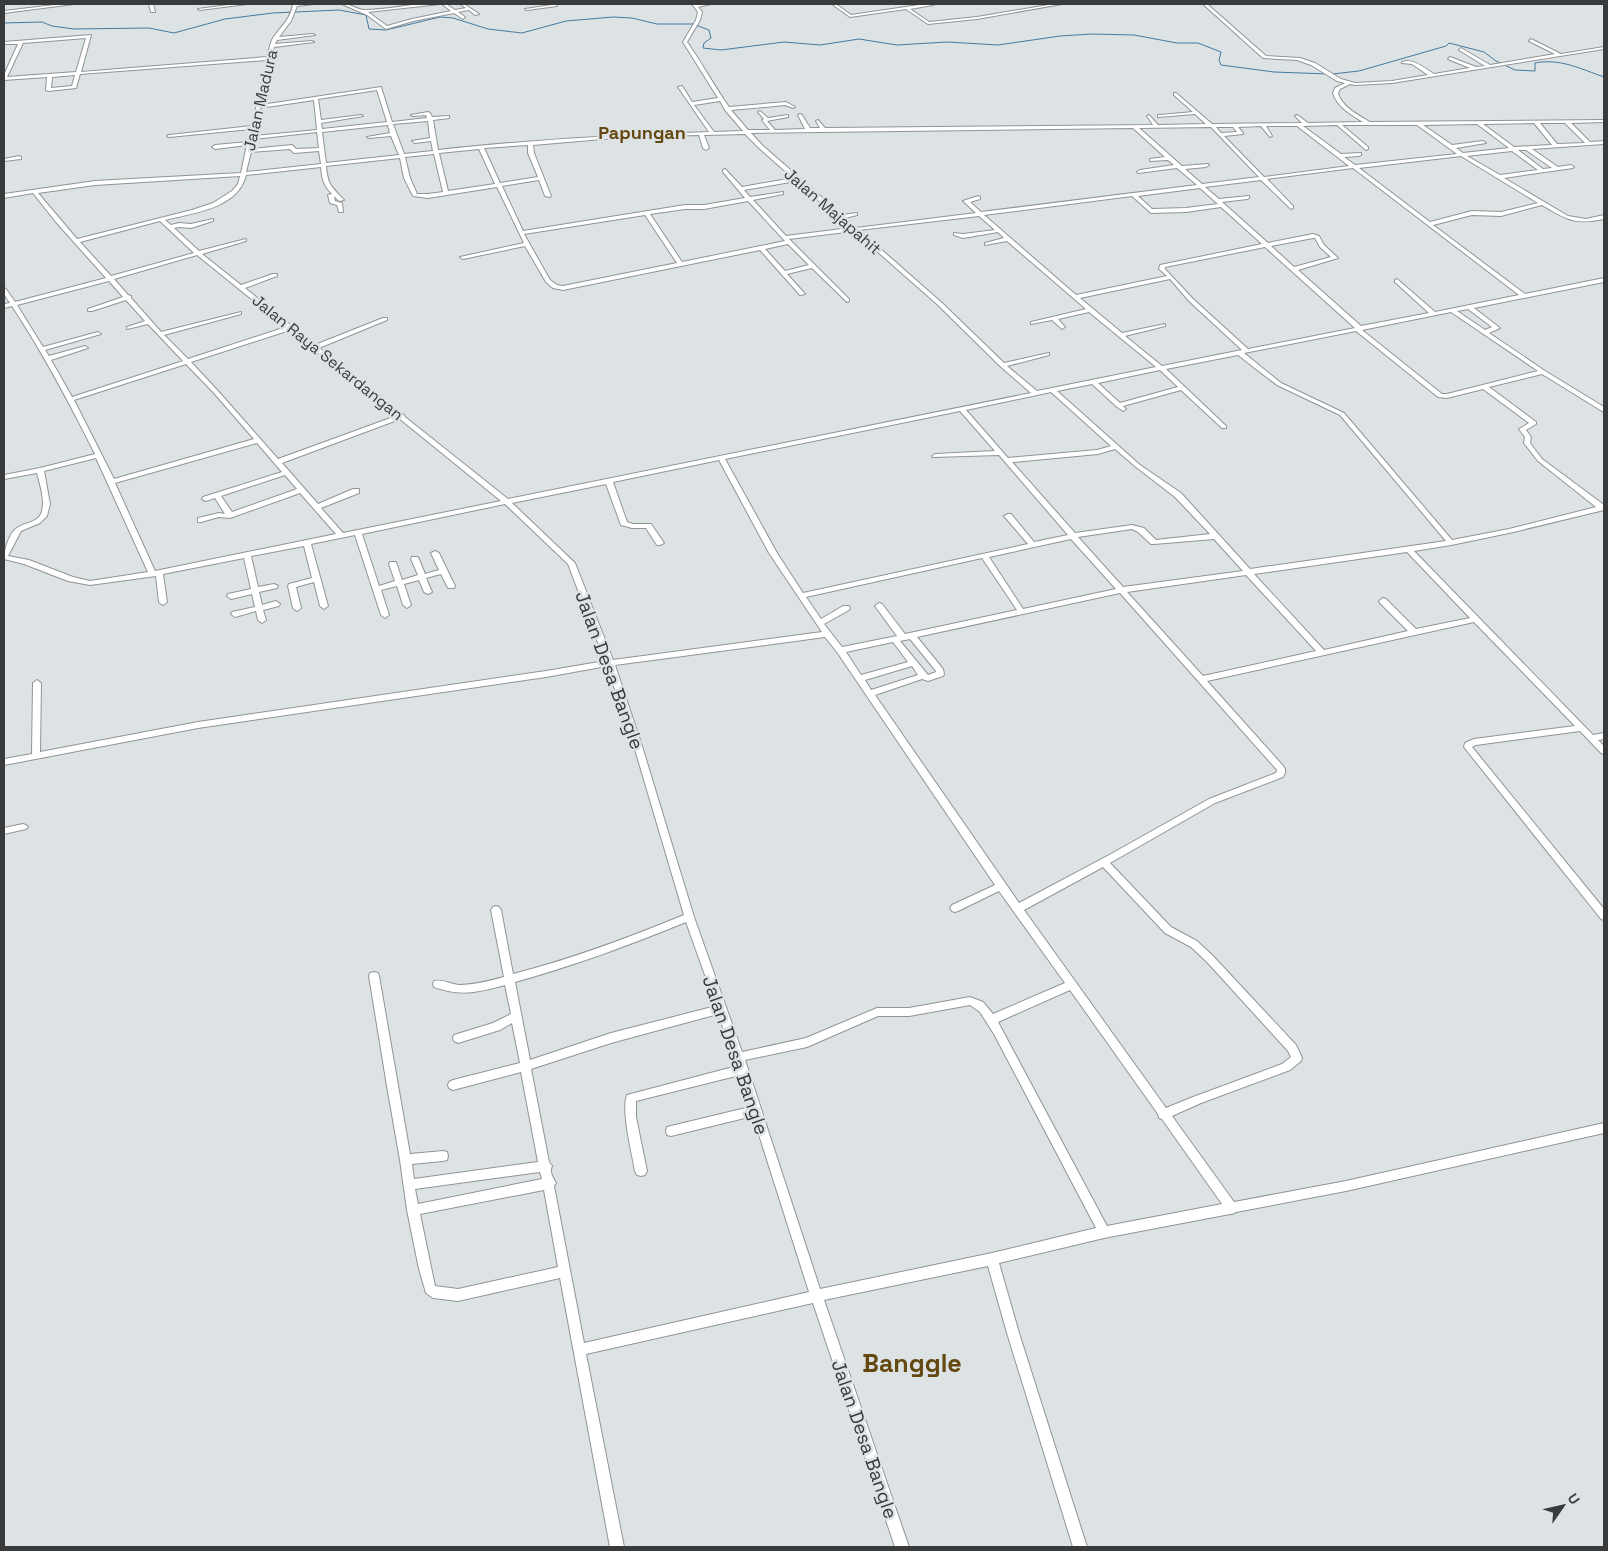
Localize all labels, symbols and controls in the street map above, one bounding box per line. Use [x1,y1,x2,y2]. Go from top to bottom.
street label: Jalan Madura [239,47,282,153]
district label: Papungan [598,121,686,144]
street label: Jalan Majapahit [780,163,886,259]
street label: Jalan Raya Sekardangan [248,290,408,425]
street label: Jalan Desa Bangle [569,588,650,753]
street label: Jalan Desa Bangle [697,972,774,1138]
district label: Banggle [862,1347,962,1379]
street label: Jalan Desa Bangle [826,1356,903,1522]
north arrow [1538,1481,1588,1531]
text: U [1564,1490,1584,1508]

